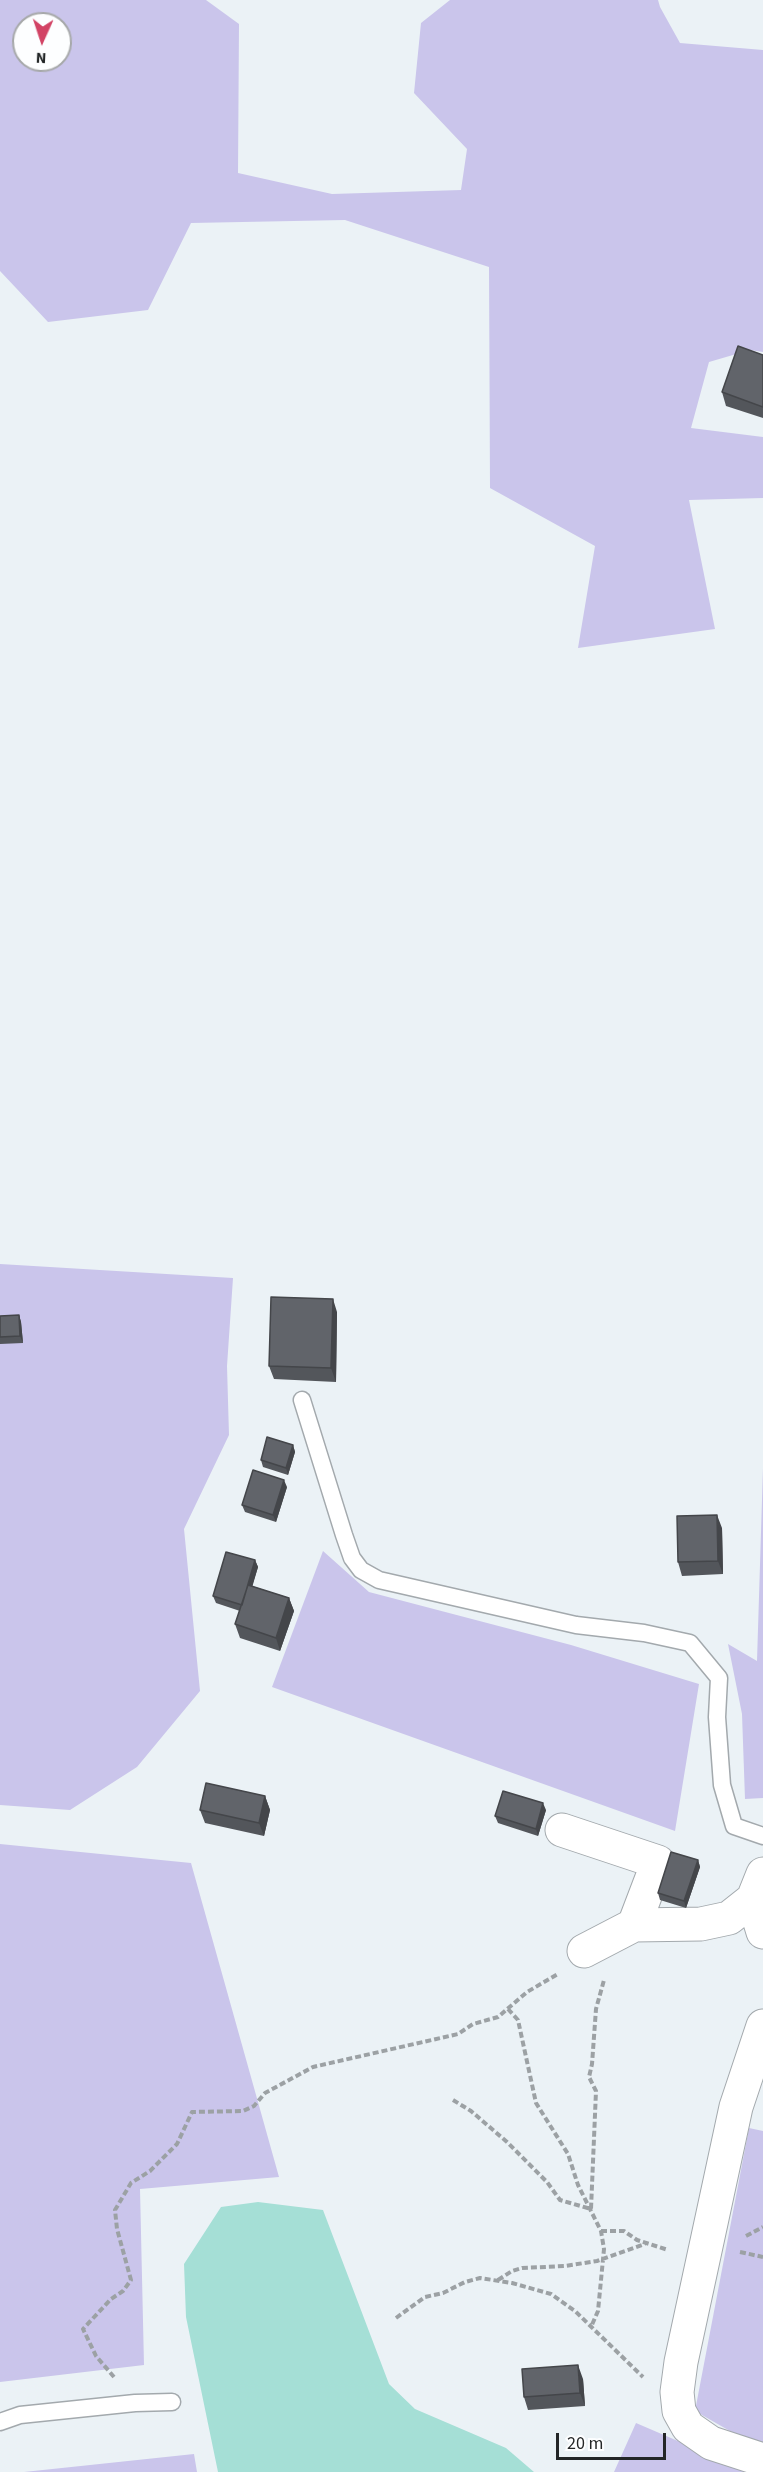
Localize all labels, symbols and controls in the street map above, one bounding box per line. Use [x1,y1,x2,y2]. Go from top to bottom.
north arrow [12,12,72,72]
text: N [35,47,47,69]
scale bar [559,2421,668,2459]
text: 20 m [567,2431,603,2456]

